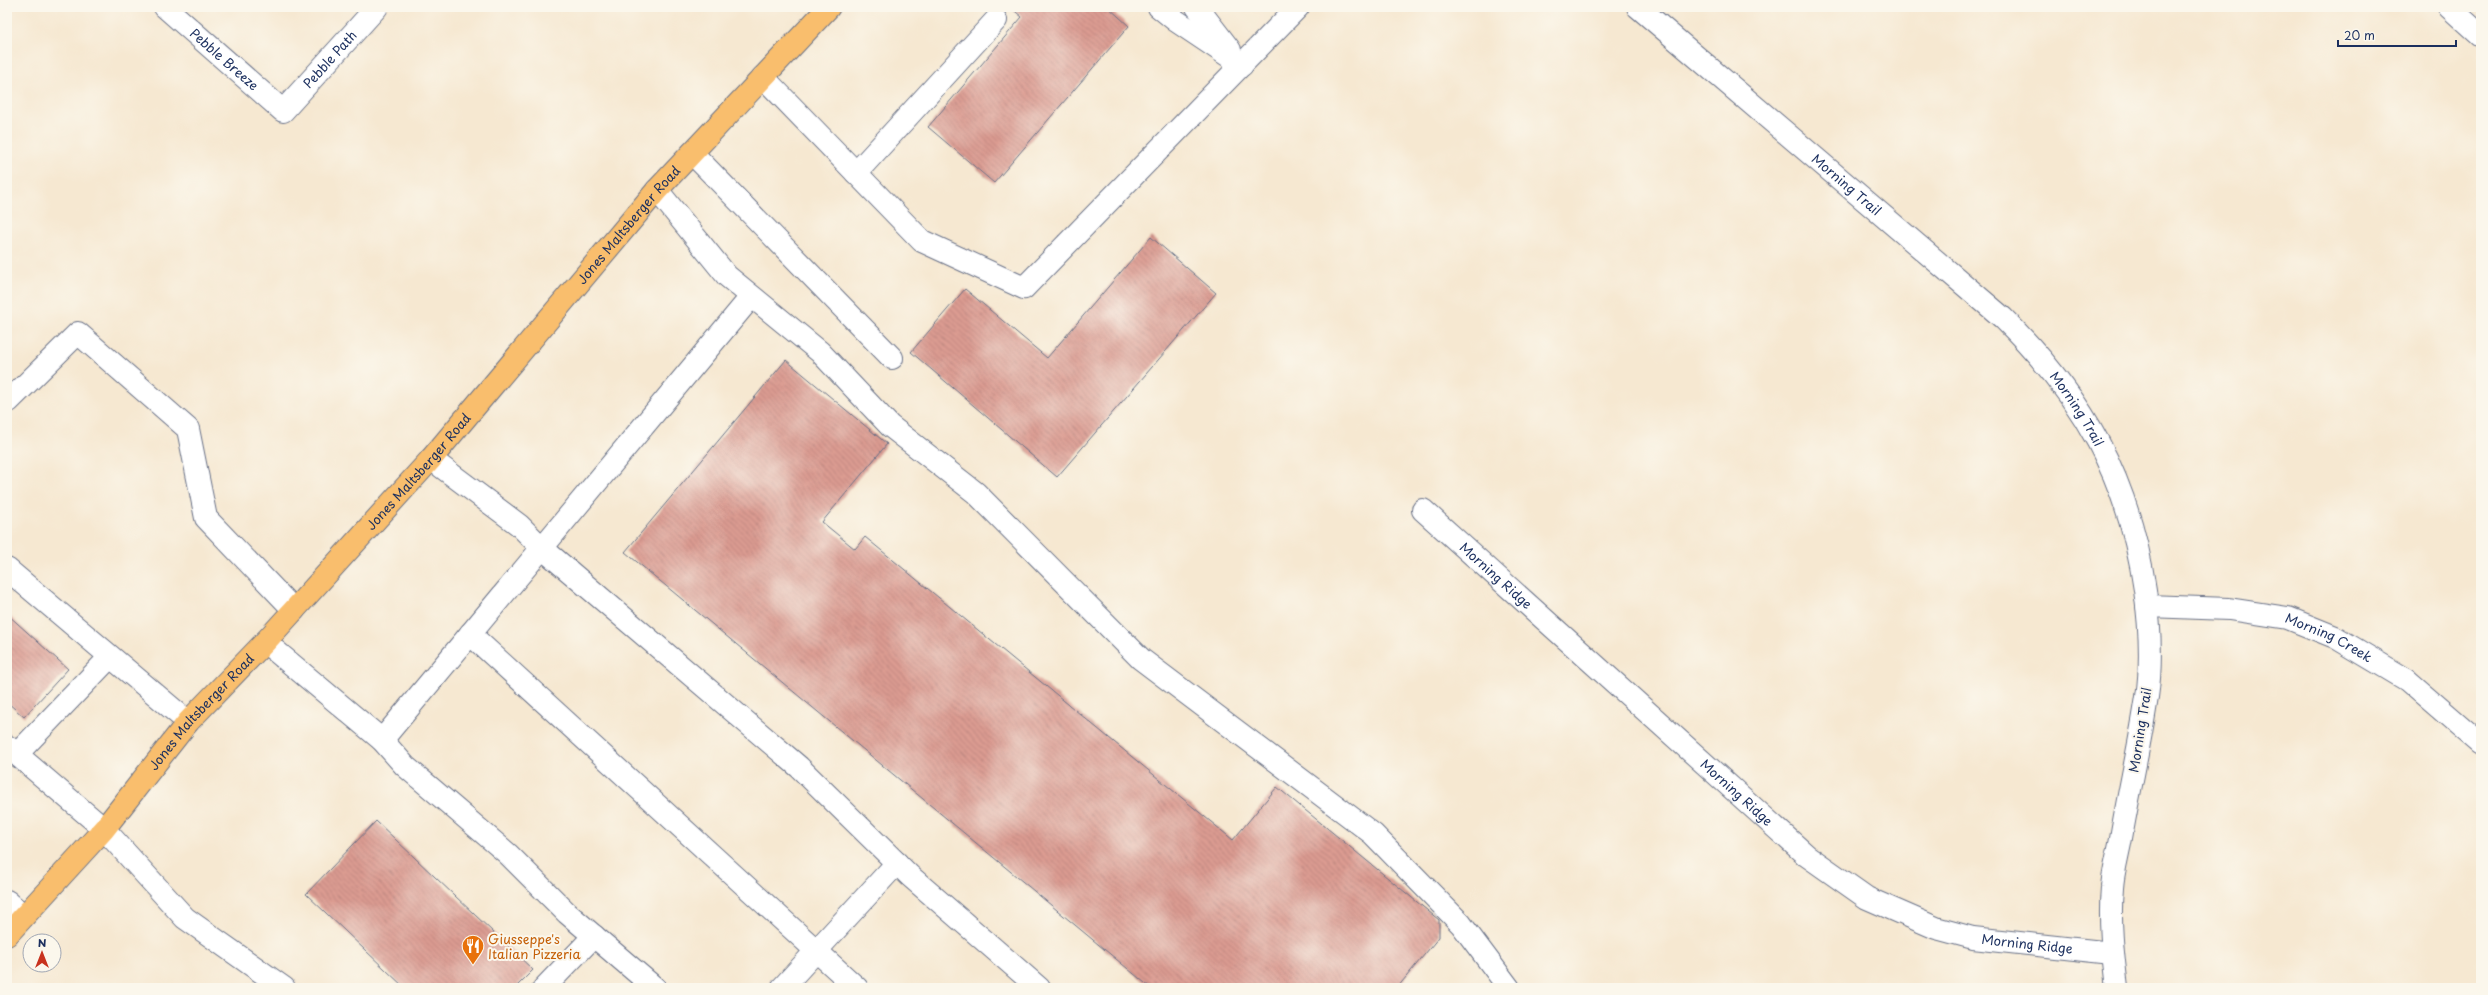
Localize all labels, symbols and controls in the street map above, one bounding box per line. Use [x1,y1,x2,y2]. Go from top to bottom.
scale bar [2338,22,2456,48]
street label: Pebble Breeze [186,23,263,94]
street label: Pebble Path [298,26,361,92]
text: 20 m [2344,26,2375,44]
street label: Morning Trail [1808,149,1886,220]
street label: Jones Maltsberger Road [572,161,684,288]
street label: Morning Trail [2046,367,2109,449]
street label: Jones Maltsberger Road [361,408,475,534]
street label: Morning Ridge [1456,537,1537,613]
street label: Morning Creek [2283,608,2376,666]
street label: Jones Maltsberger Road [144,649,258,774]
street label: Morning Trail [2123,686,2156,774]
street label: Morning Ridge [1696,754,1777,830]
place label: Giusseppe's Italian Pizzeria [488,929,581,963]
street label: Morning Ridge [1980,929,2074,958]
north arrow [22,933,62,973]
restaurant icon: Giusseppe's Italian Pizzeria [460,933,486,966]
text: N [38,934,47,951]

